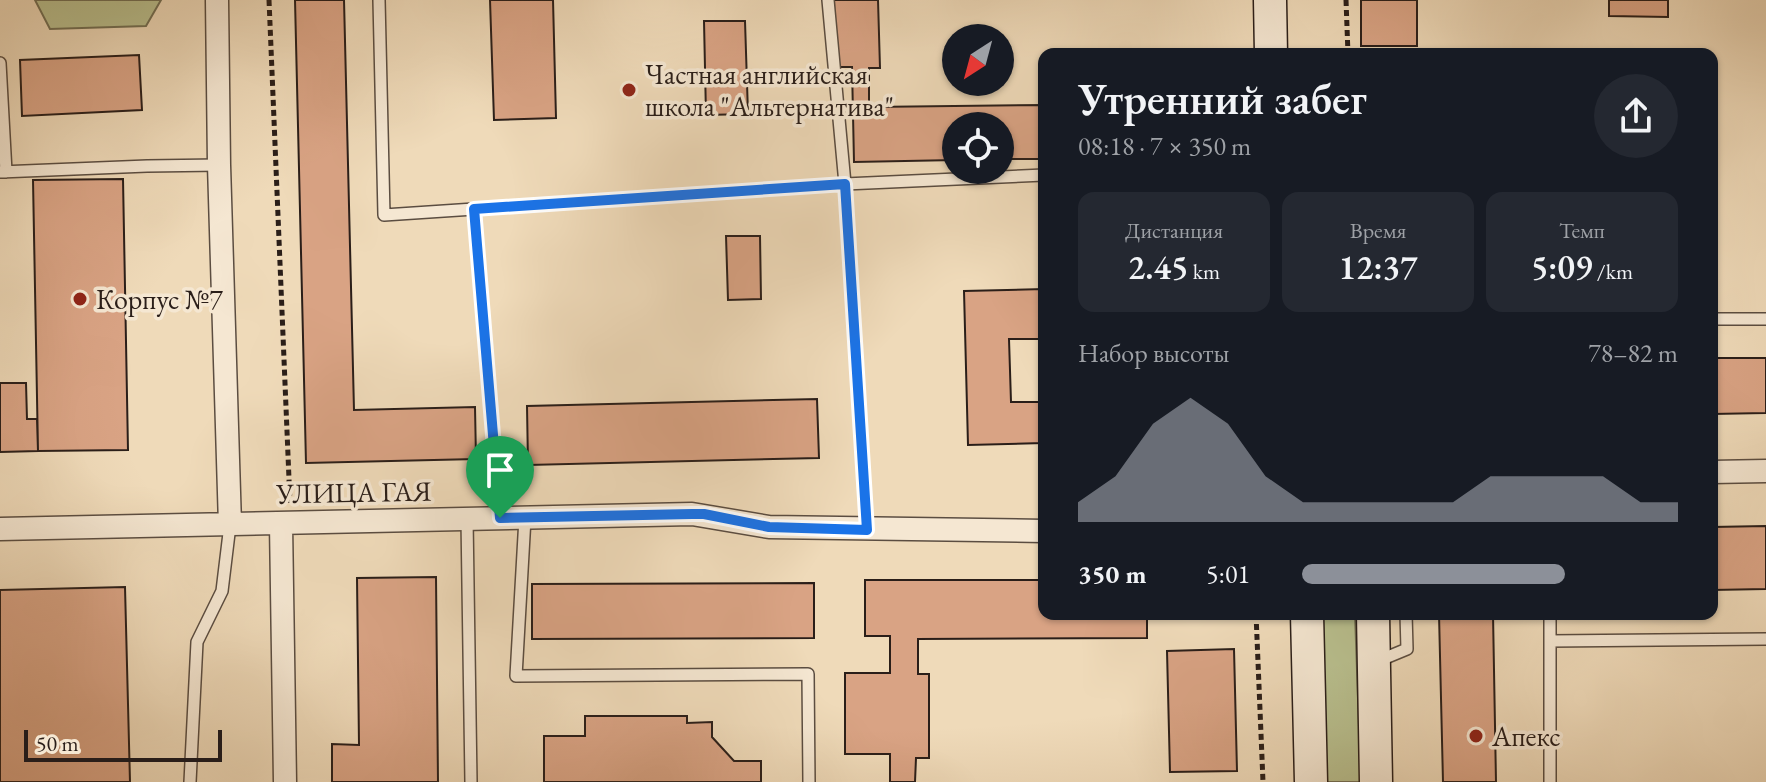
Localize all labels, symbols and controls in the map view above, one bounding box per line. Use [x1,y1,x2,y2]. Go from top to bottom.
north arrow [942,24,1014,96]
map controls [942,24,1014,184]
place label: Частная английская школа "Альтернатива" [645,56,894,124]
text: Утренний забег [1078,70,1367,127]
button: share [1594,74,1678,158]
marker: Частная английская школа "Альтернатива" [620,81,638,99]
button: locate [942,112,1014,184]
text: 08:18 · 7 × 350 m [1078,129,1251,163]
text: Дистанция [1125,216,1223,245]
text: Время [1350,216,1406,245]
text: Темп [1559,216,1605,245]
text: 2.45 [1128,245,1188,289]
text: 12:37 [1339,245,1417,289]
text: 5:09 [1531,245,1592,289]
text: km [1188,257,1220,286]
text: /km [1592,257,1633,286]
place label: Корпус №7 [96,281,223,317]
marker: Корпус №7 [71,290,89,308]
text: Набор высоты [1078,336,1229,370]
text: 78–82 m [1588,336,1678,370]
pin [466,436,534,518]
icon: arrive [478,448,522,492]
street label: УЛИЦА ГАЯ [275,473,432,511]
text: 350 m [1078,557,1146,591]
text: 5:01 [1206,557,1250,591]
place label: Апекс [1491,718,1561,754]
scale bar [24,726,222,762]
marker: Апекс [1467,727,1485,745]
text: 50 m [36,729,79,758]

